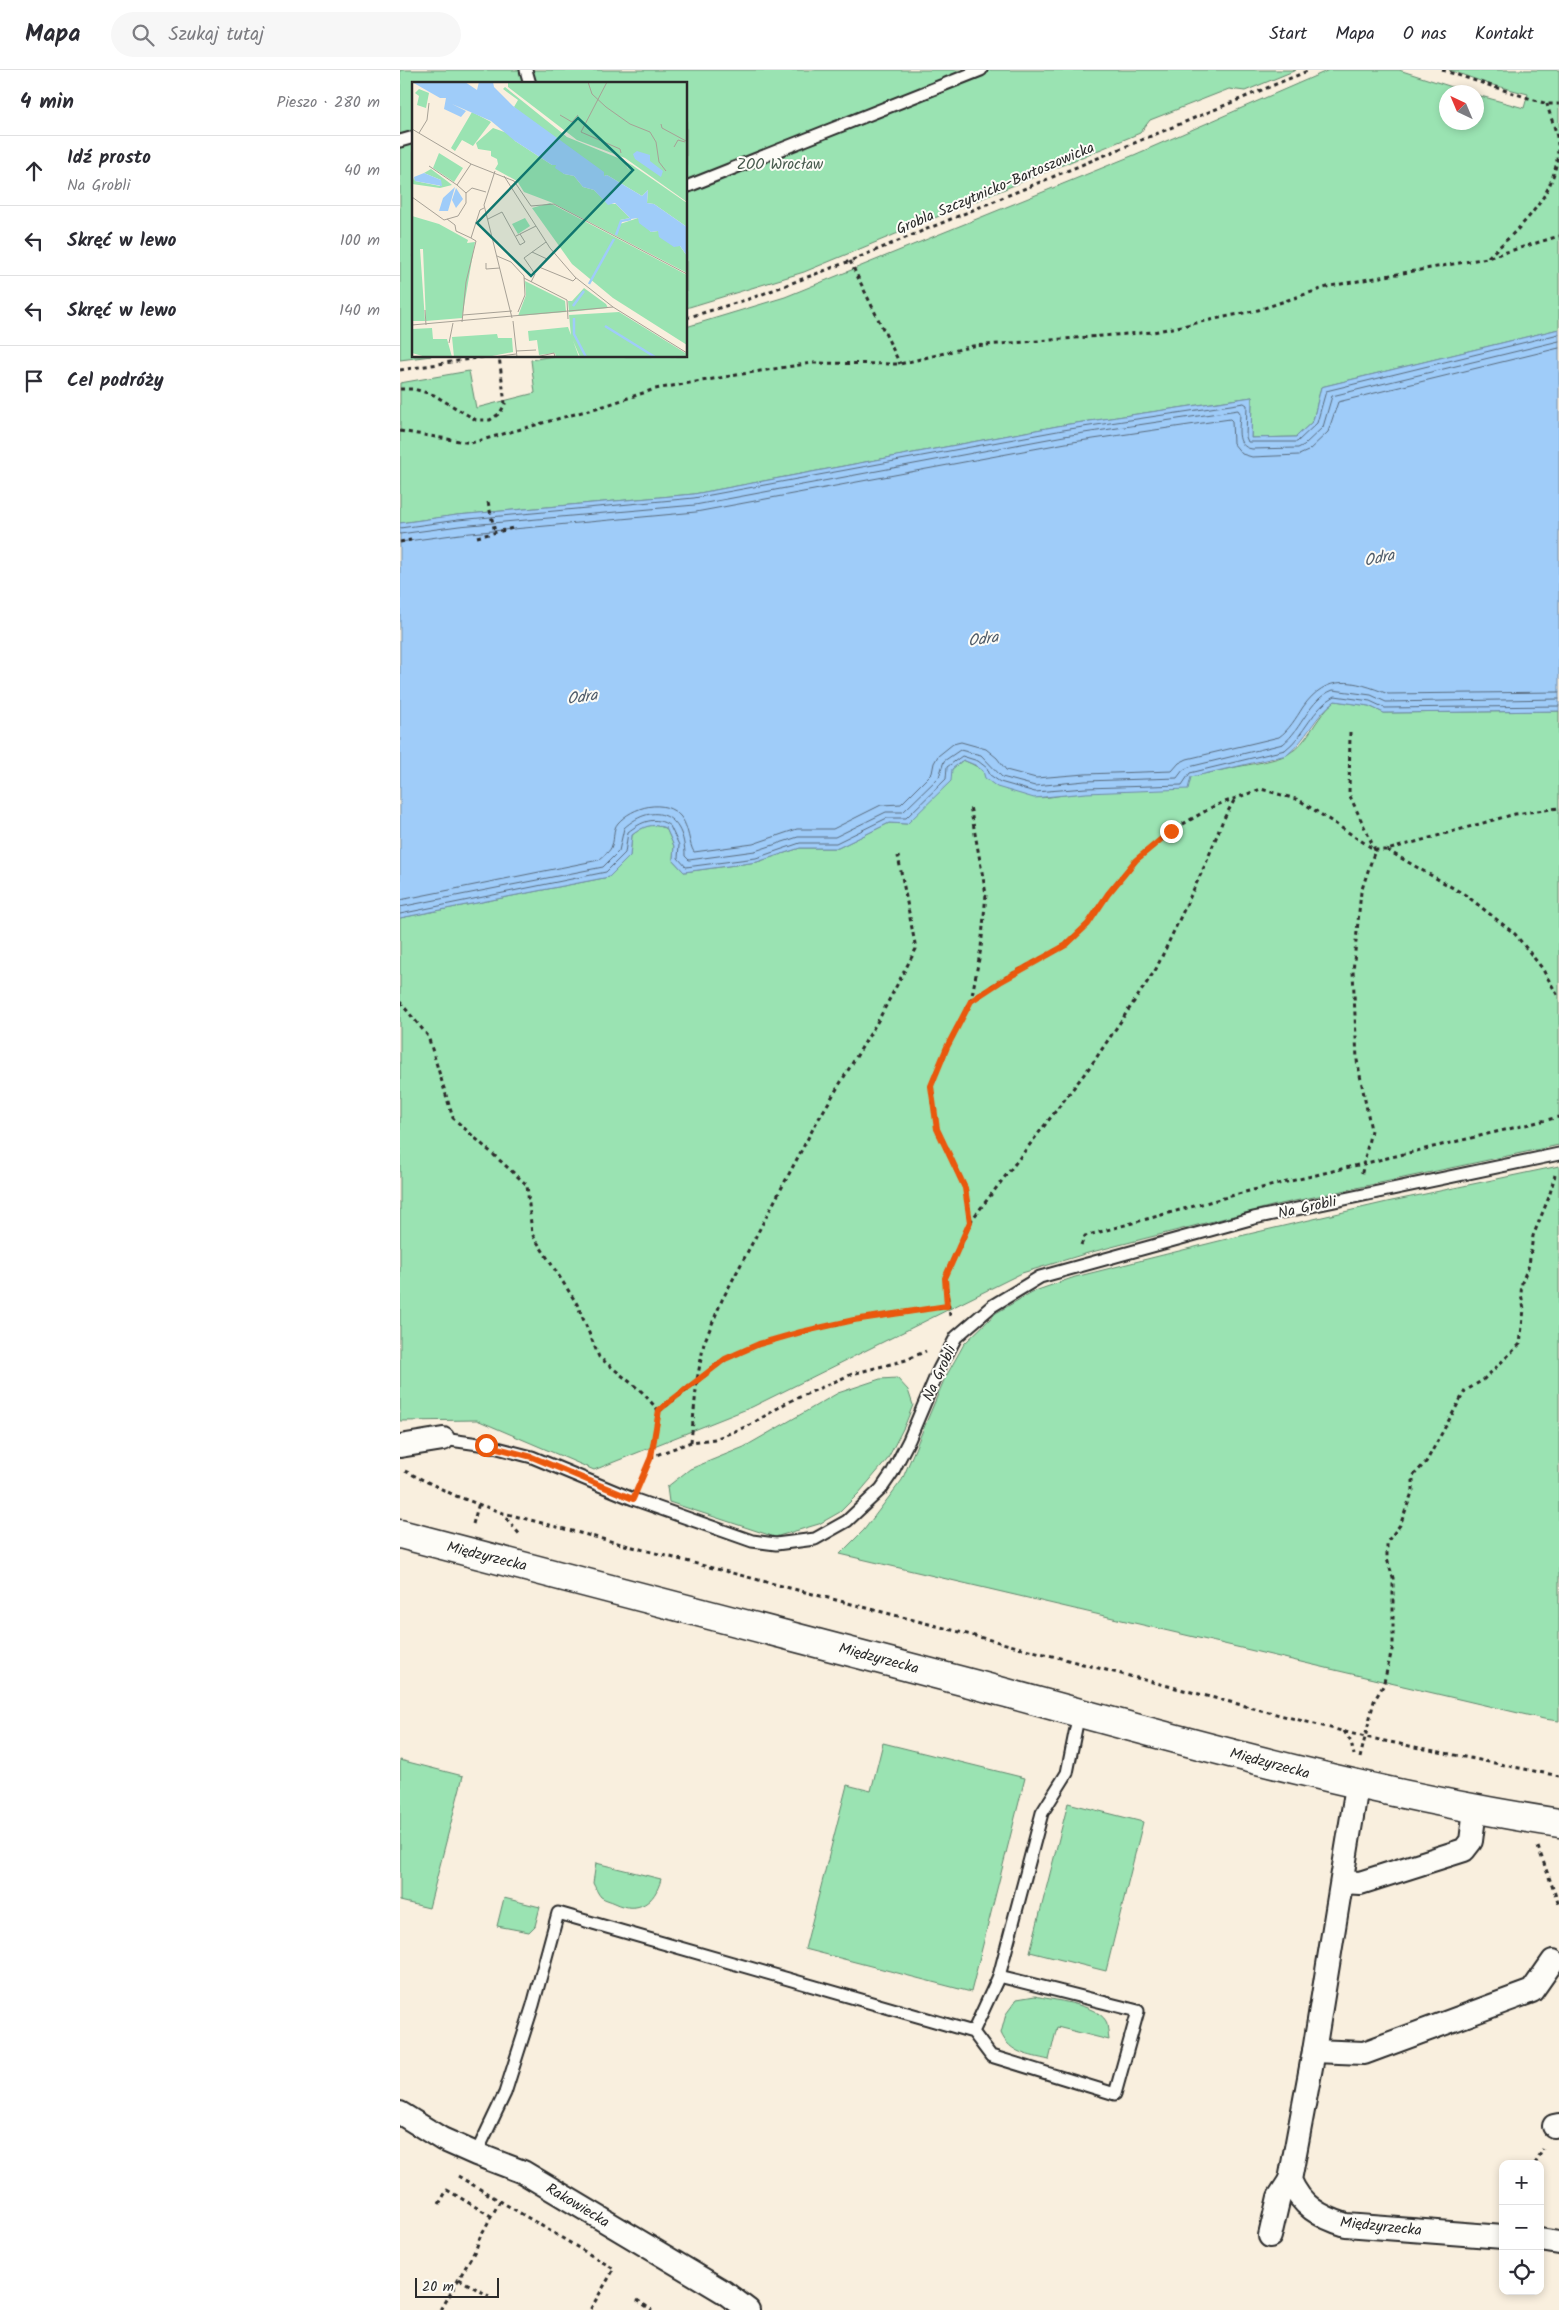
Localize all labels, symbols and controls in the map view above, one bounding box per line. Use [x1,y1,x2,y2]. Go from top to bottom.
search box [111,12,461,57]
text: Mapa [25,15,81,54]
text: Szukaj tutaj [169,20,264,50]
text: Start [1269,20,1307,49]
text: Mapa [1335,20,1375,49]
text: O nas [1403,20,1447,49]
text: Kontakt [1475,20,1534,49]
icon: search [129,21,157,49]
inset map [412,82,688,358]
north arrow [1439,85,1484,130]
text: 4 min [20,86,74,119]
text: Pieszo · 280 m [276,90,380,115]
street label: Grobla Szczytnicko-Bartoszowicka [892,136,1098,242]
text: Idź prosto [67,143,151,173]
park label: ZOO Wrocław [737,153,824,177]
icon: ahead [20,157,48,185]
text: 40 m [344,158,380,183]
text: Na Grobli [67,173,130,198]
text: Skręć w lewo [67,226,176,256]
icon: left [20,227,48,255]
text: 100 m [340,228,380,253]
text: Skręć w lewo [67,296,176,326]
icon: left [20,297,48,325]
text: 140 m [339,298,380,323]
text: Cel podróży [67,366,164,396]
icon: arrive [20,367,48,395]
water label: Odra [1362,543,1398,574]
water label: Odra [966,625,1002,654]
water label: Odra [565,683,601,712]
route end [1160,820,1183,843]
street label: Na Grobli [1276,1190,1340,1226]
street label: Na Grobli [917,1340,964,1405]
route start [475,1434,498,1457]
street label: Międzyrzecka [444,1535,530,1579]
street label: Międzyrzecka [836,1637,922,1681]
street label: Międzyrzecka [1227,1742,1313,1786]
map controls [1499,2160,1544,2295]
button: + [1499,2160,1544,2205]
street label: Rakowiecka [541,2177,614,2234]
button: − [1499,2205,1544,2250]
street label: Międzyrzecka [1339,2211,1423,2243]
button: locate [1499,2250,1544,2295]
scale bar [415,2275,499,2298]
text: 20 m [422,2276,454,2298]

